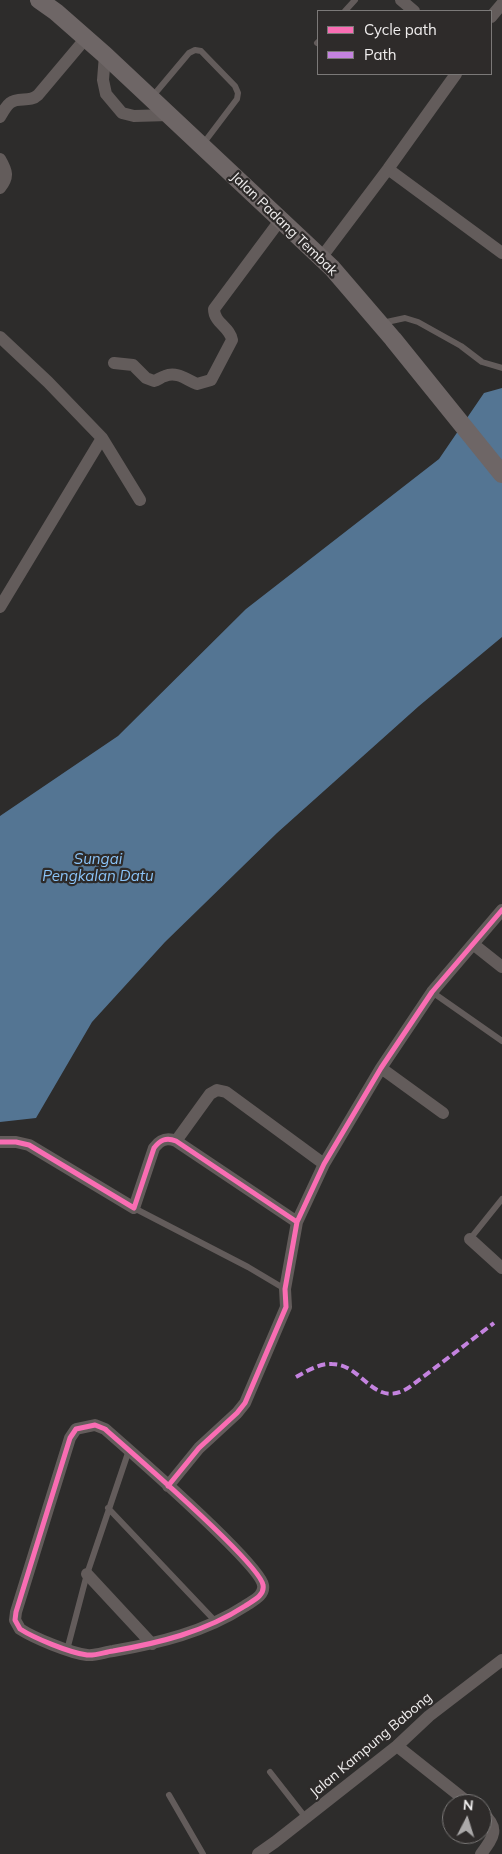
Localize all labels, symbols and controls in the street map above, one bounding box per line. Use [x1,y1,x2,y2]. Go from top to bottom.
legend [317,10,492,75]
text: Cycle path [364,20,437,39]
text: Path [364,45,396,64]
street label: Jalan Padang Tembak [227,169,341,279]
water label: Sungai Pengkalan Datu [42,850,154,885]
street label: Jalan Kampung Babong [307,1689,435,1801]
north arrow [442,1794,492,1844]
text: N [462,1796,474,1814]

